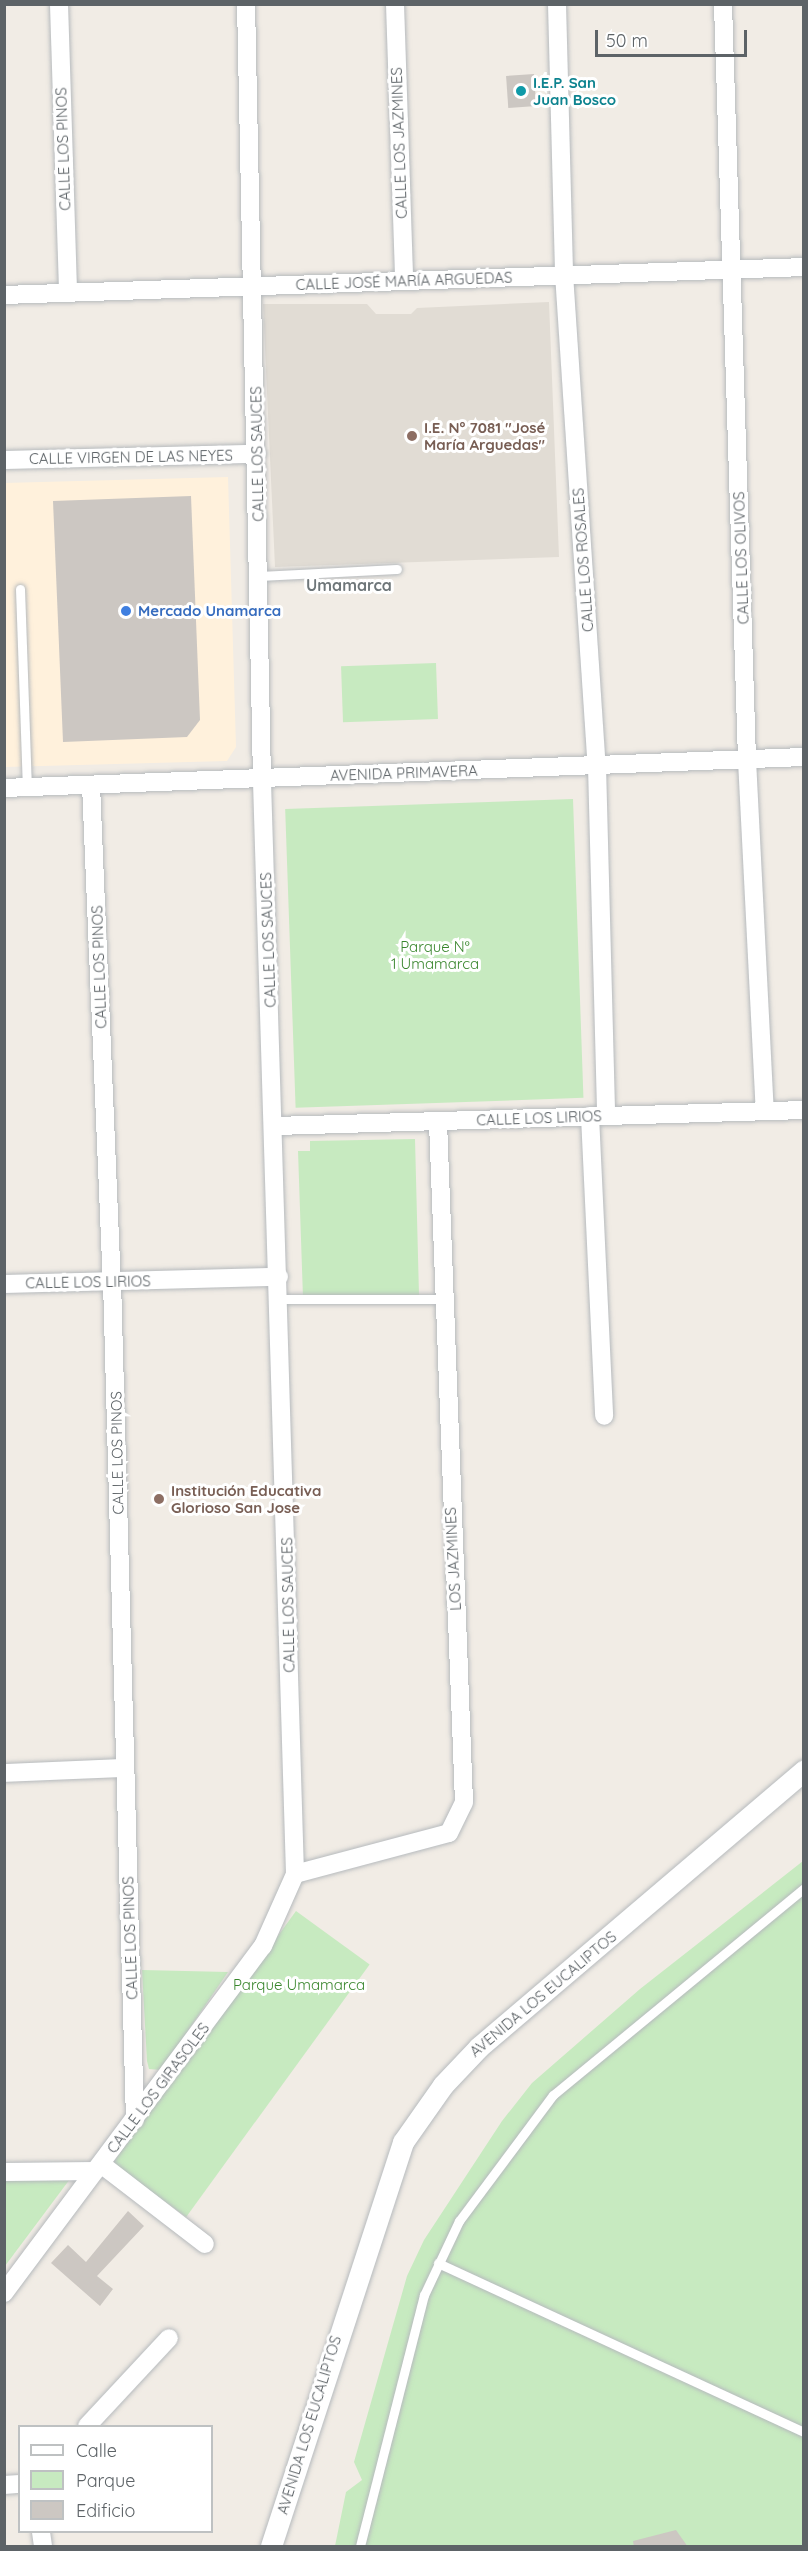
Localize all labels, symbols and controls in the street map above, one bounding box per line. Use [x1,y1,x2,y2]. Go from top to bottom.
scale bar [598,18,750,56]
text: 50 m [606,29,648,52]
street label: CALLE LOS JAZMINES [387,67,411,219]
place label: I.E.P. San Juan Bosco [533,73,616,108]
marker: I.E.P. San Juan Bosco [514,84,528,98]
street label: CALLE LOS PINOS [52,87,74,211]
street label: CALLE JOSÉ MARÍA ARGUEDAS [295,268,513,294]
street label: CALLE LOS SAUCES [247,386,267,522]
place label: I.E. N° 7081 "José María Arguedas" [424,418,545,453]
marker: I.E. N° 7081 "José María Arguedas" [405,429,419,443]
street label: CALLE VIRGEN DE LAS NEYES [29,446,233,468]
street label: CALLE LOS ROSALES [569,487,597,633]
street label: CALLE LOS OLIVOS [730,491,752,625]
district label: Umamarca [306,575,392,595]
place label: Mercado Unamarca [138,602,281,620]
marker: Mercado Unamarca [119,604,133,618]
street label: AVENIDA PRIMAVERA [330,761,478,785]
street label: CALLE LOS SAUCES [257,872,279,1008]
street label: CALLE LOS PINOS [88,905,110,1029]
park label: Parque N° 1 Umamarca [391,937,479,972]
street label: CALLE LOS LIRIOS [476,1107,602,1129]
street label: CALLE LOS LIRIOS [25,1272,151,1292]
street label: CALLE LOS PINOS [107,1391,127,1515]
place label: Institución Educativa Glorioso San Jose [171,1481,321,1516]
marker: Institución Educativa Glorioso San Jose [152,1492,166,1506]
street label: LOS JAZMINES [441,1507,465,1611]
street label: CALLE LOS SAUCES [278,1537,298,1673]
street label: CALLE LOS PINOS [119,1876,141,2000]
street label: AVENIDA LOS EUCALIPTOS [466,1927,620,2061]
park label: Parque Umamarca [233,1976,365,1994]
street label: CALLE LOS GIRASOLES [103,2019,213,2157]
street label: AVENIDA LOS EUCALIPTOS [273,2333,345,2517]
legend [18,2425,213,2533]
text: Calle [76,2439,117,2462]
text: Parque [76,2469,135,2492]
text: Edificio [76,2499,135,2522]

